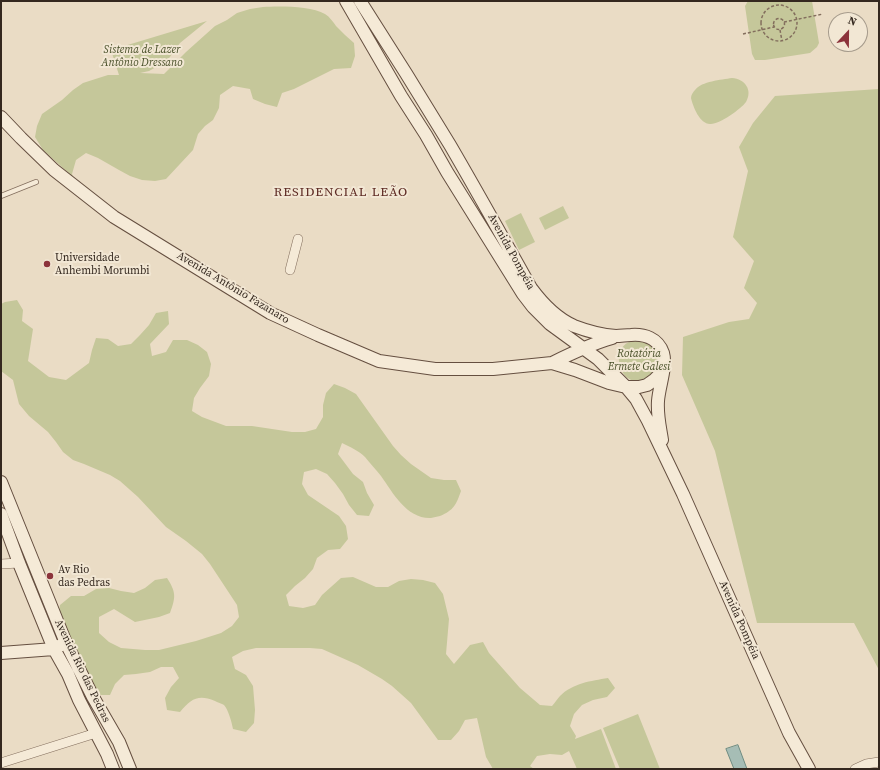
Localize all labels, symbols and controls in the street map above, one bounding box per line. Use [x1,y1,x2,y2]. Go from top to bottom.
north arrow [828,12,868,52]
text: N [846,13,859,30]
park label: Sistema de Lazer Antônio Dressano [101,43,183,69]
district label: RESIDENCIAL LEÃO [274,185,408,201]
street label: Avenida Pompéia [485,212,537,292]
street label: Avenida Antônio Fazanaro [174,249,292,327]
place label: Universidade Anhembi Morumbi [55,251,150,277]
marker: Universidade Anhembi Morumbi [42,259,52,269]
park label: Rotatória Ermete Galesi [608,347,670,373]
place label: Av Rio das Pedras [58,563,110,589]
marker: Av Rio das Pedras [45,571,55,581]
street label: Avenida Pompéia [716,579,762,661]
street label: Avenida Rio das Pedras [51,617,113,725]

